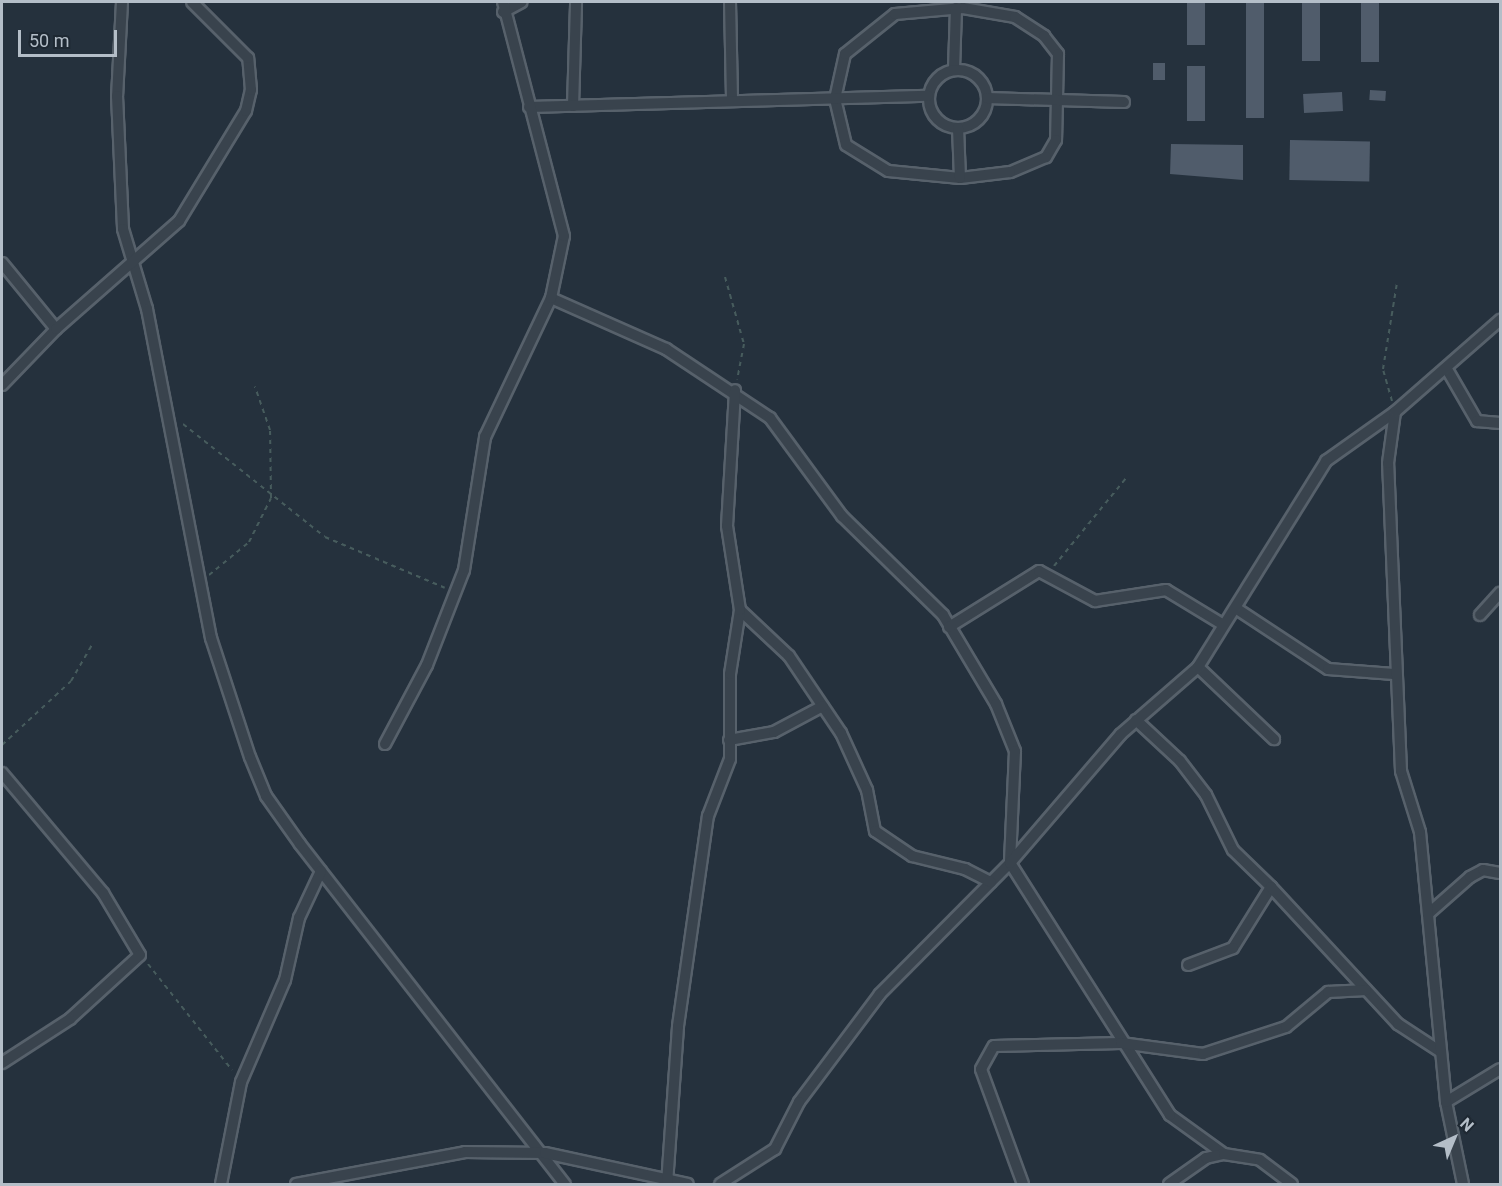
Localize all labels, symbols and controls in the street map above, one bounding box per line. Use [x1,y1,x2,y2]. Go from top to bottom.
scale bar [21,18,120,56]
text: 50 m [29,30,69,51]
north arrow [1424,1108,1484,1168]
text: N [1456,1114,1478,1135]

